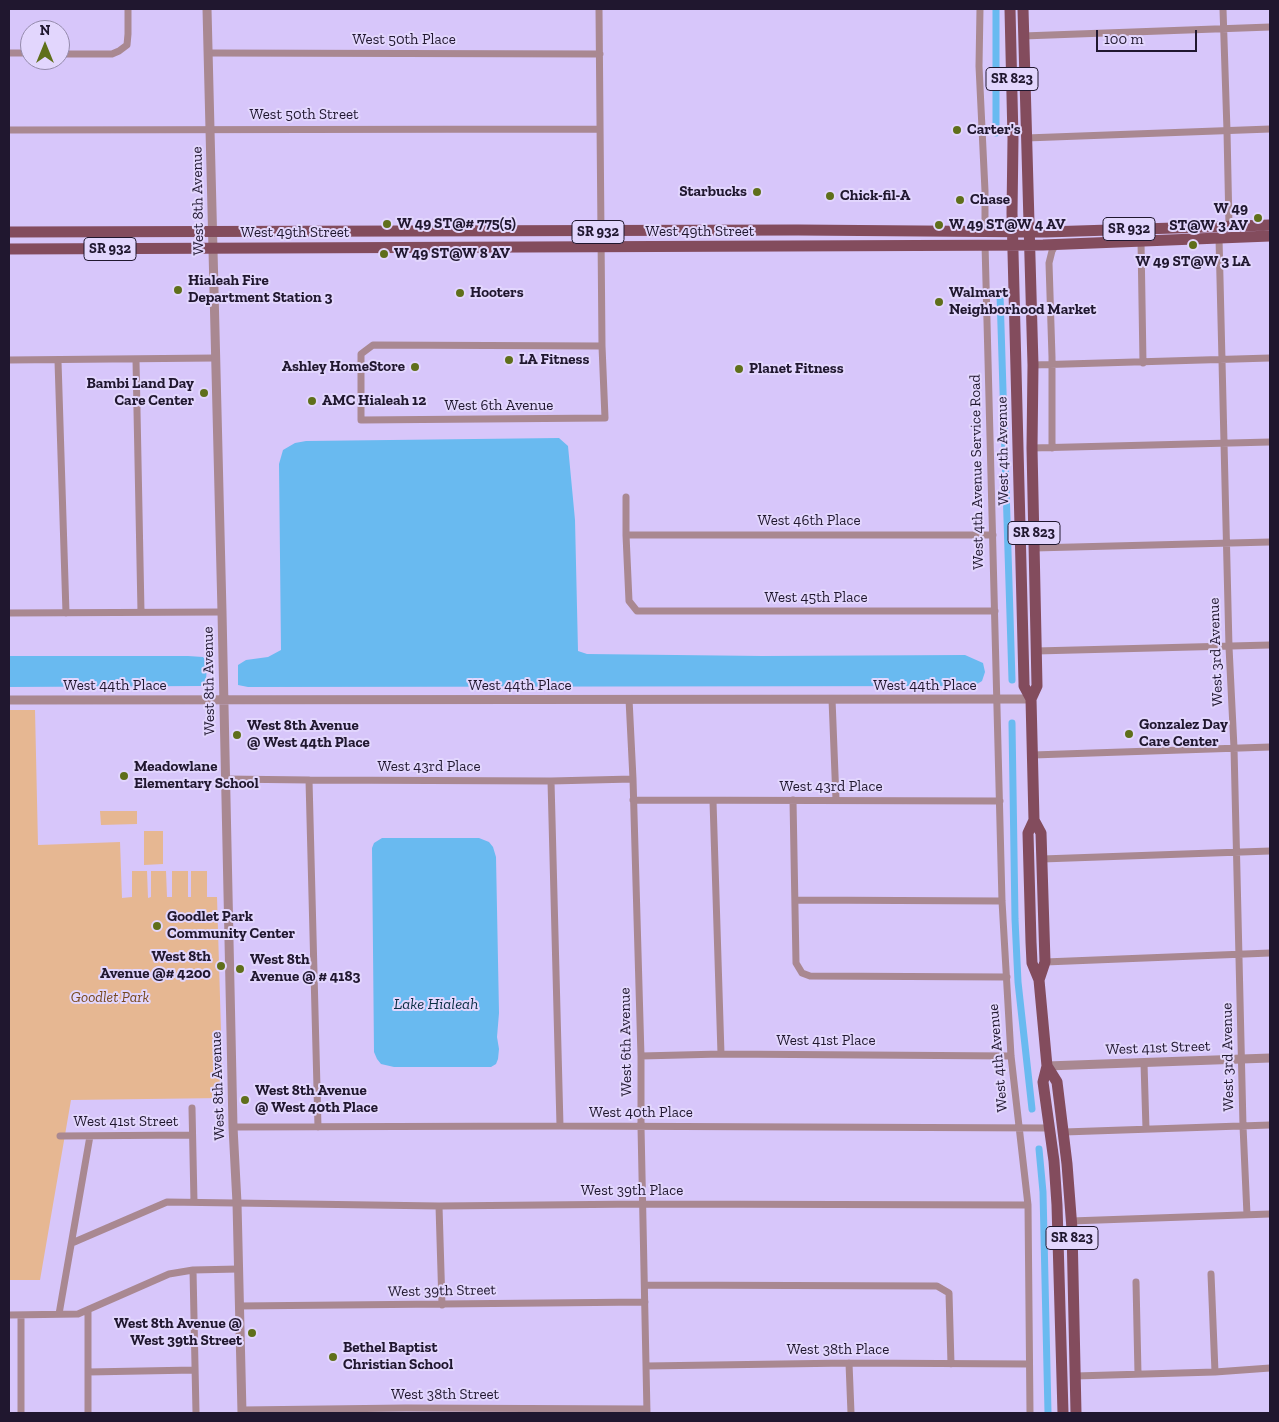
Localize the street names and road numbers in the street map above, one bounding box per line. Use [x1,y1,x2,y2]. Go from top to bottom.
street label: West 50th Place [352,31,456,49]
road number: SR 823 [986,68,1038,90]
street label: West 50th Street [249,106,359,124]
street label: West 8th Avenue [188,146,208,256]
road number: SR 932 [1103,218,1155,240]
road number: SR 932 [572,220,624,243]
street label: West 49th Street [646,223,754,241]
street label: West 49th Street [241,224,349,242]
road number: SR 932 [84,238,136,260]
street label: West 4th Avenue Service Road [966,374,988,570]
street label: West 4th Avenue [993,396,1013,506]
street label: West 6th Avenue [445,397,553,415]
street label: West 46th Place [757,512,861,530]
road number: SR 823 [1008,522,1060,544]
street label: West 45th Place [765,589,867,607]
street label: West 3rd Avenue [1205,597,1227,707]
street label: West 8th Avenue [199,626,219,736]
street label: West 44th Place [63,677,167,695]
street label: West 44th Place [468,677,572,695]
street label: West 44th Place [873,677,977,695]
street label: West 43rd Place [377,758,481,776]
street label: West 43rd Place [779,778,883,796]
street label: West 6th Avenue [616,987,636,1097]
street label: West 3rd Avenue [1218,1002,1238,1112]
street label: West 4th Avenue [984,1003,1012,1113]
street label: West 8th Avenue [207,1031,229,1141]
street label: West 41st Place [776,1032,876,1050]
street label: West 41st Street [1105,1037,1211,1059]
street label: West 40th Place [589,1104,693,1122]
street label: West 41st Street [74,1113,178,1131]
street label: West 39th Place [581,1182,683,1200]
road number: SR 823 [1046,1226,1098,1250]
street label: West 39th Street [388,1281,496,1301]
street label: West 38th Place [787,1341,889,1359]
street label: West 38th Street [391,1386,499,1404]

